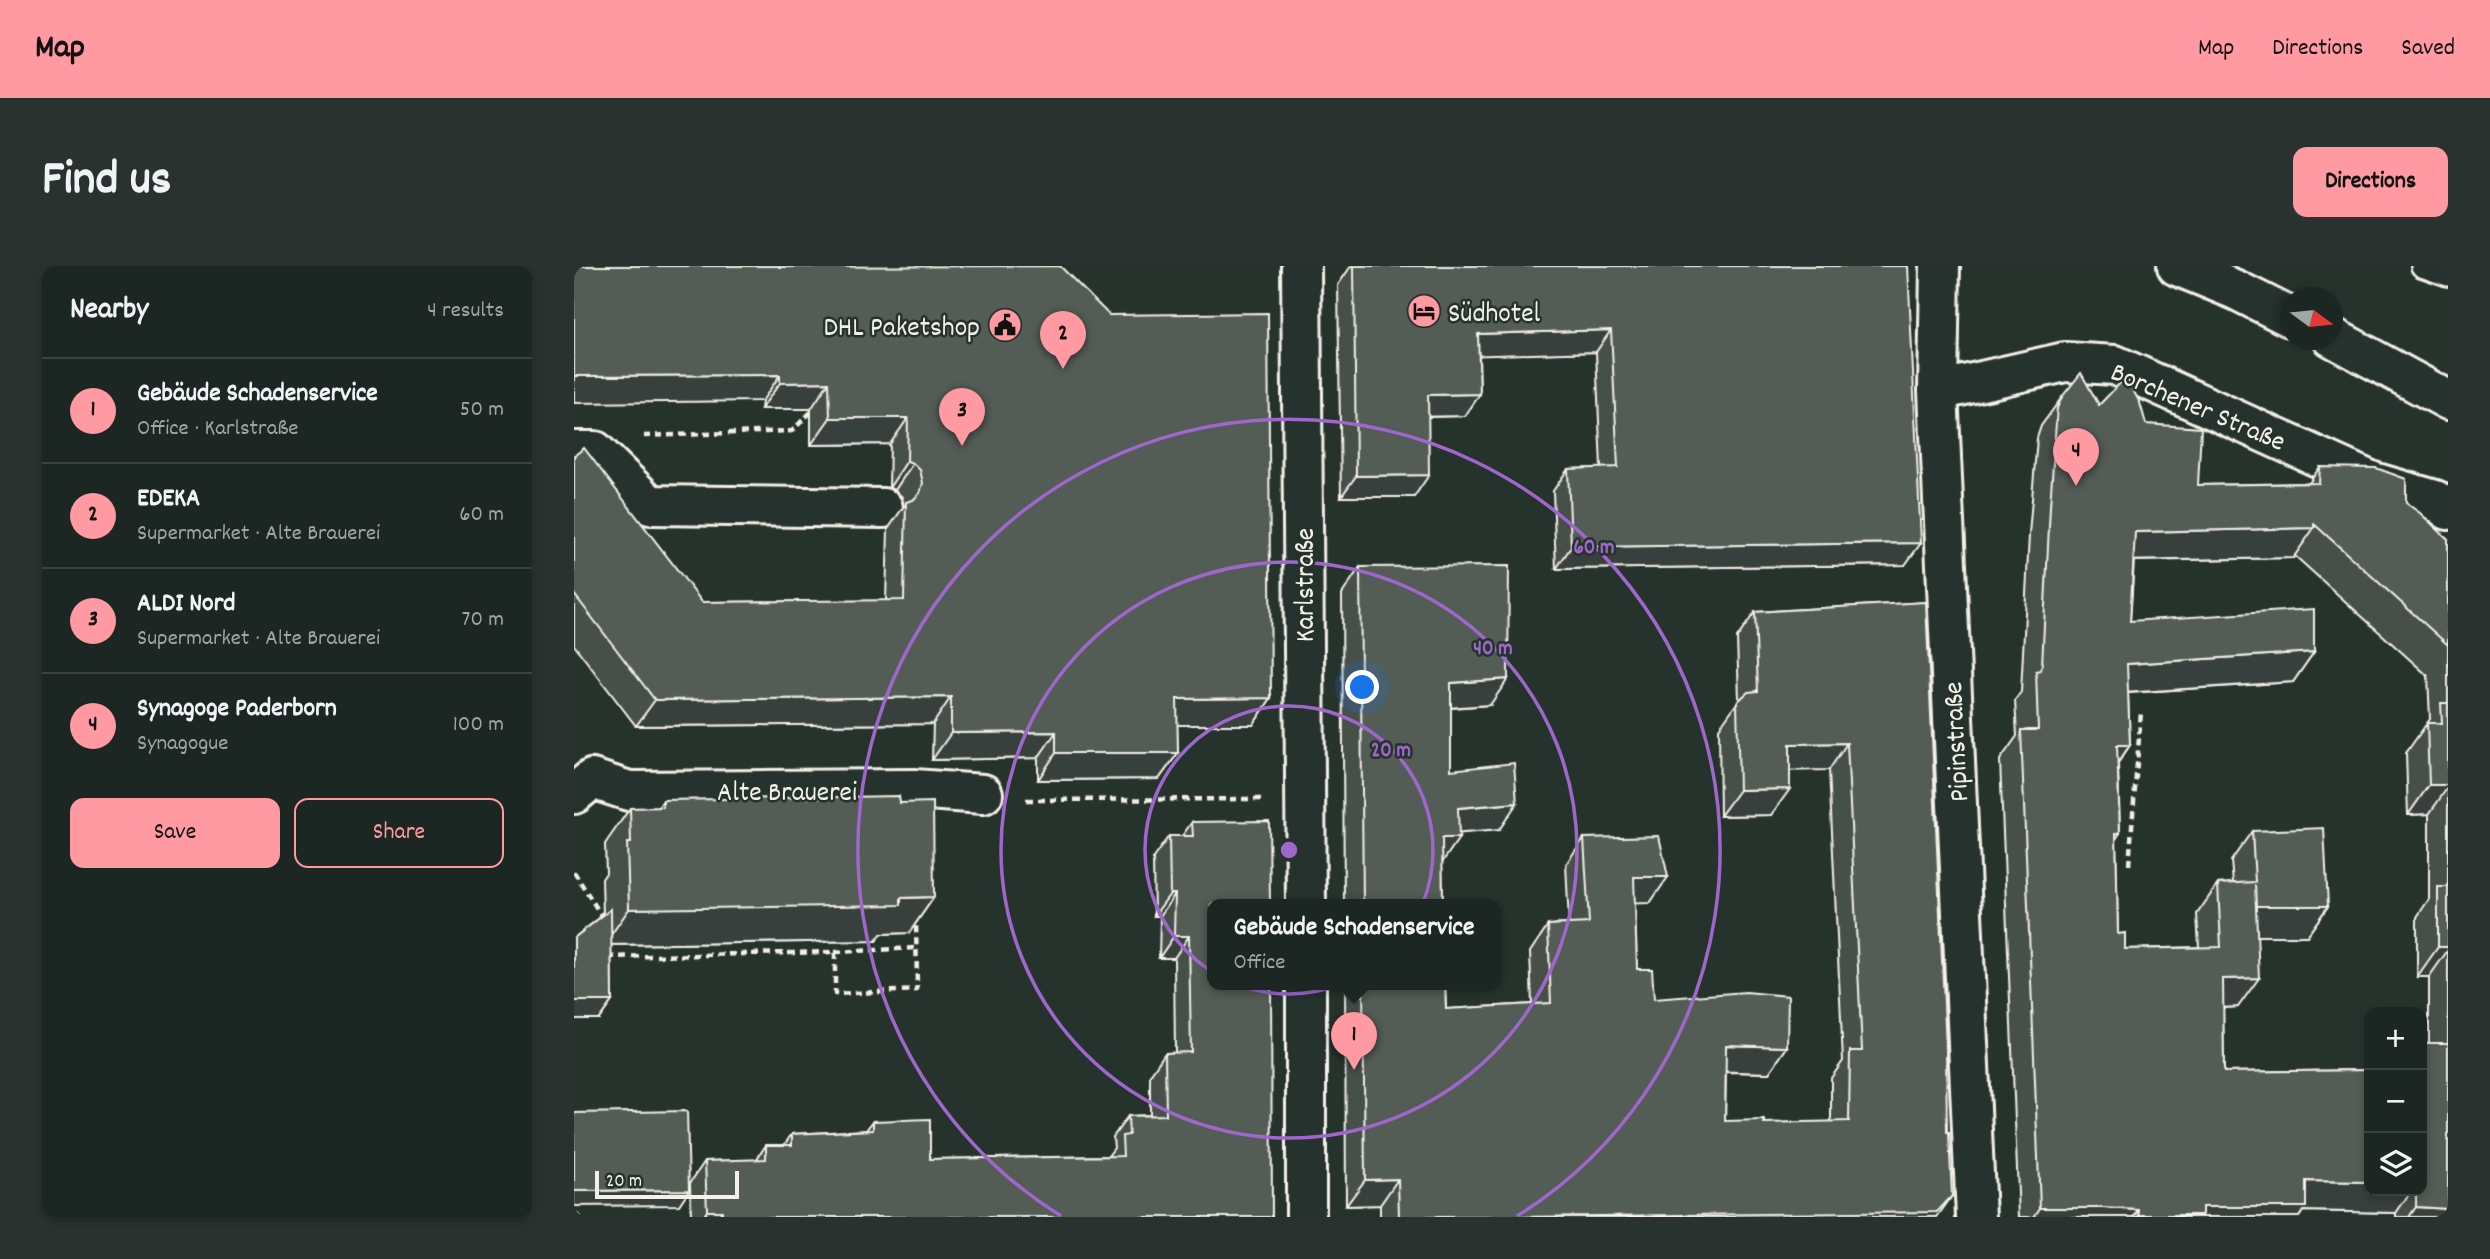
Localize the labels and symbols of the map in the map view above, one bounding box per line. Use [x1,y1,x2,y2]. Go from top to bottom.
north arrow [2280,287,2343,350]
hotel icon: Südhotel [1405,292,1443,330]
place label: Südhotel [1448,296,1540,336]
public building icon: DHL Paketshop [986,306,1024,344]
place label: DHL Paketshop [823,310,980,350]
pin: 2 [1040,311,1086,369]
street label: Borchener Straße [2103,355,2291,464]
pin: 3 [939,388,985,446]
pin: 4 [2053,428,2099,486]
street label: Karlstraße [1288,528,1328,642]
text: 60 m [1574,534,1614,564]
text: 40 m [1473,635,1513,665]
your location [1345,670,1379,704]
street label: Pipinstraße [1936,681,1982,803]
text: 20 m [1371,737,1411,767]
street label: Alte Brauerei [717,775,857,815]
centre of rings [1277,838,1301,862]
pin: 1 [1331,1012,1377,1070]
scale bar [595,1168,738,1200]

